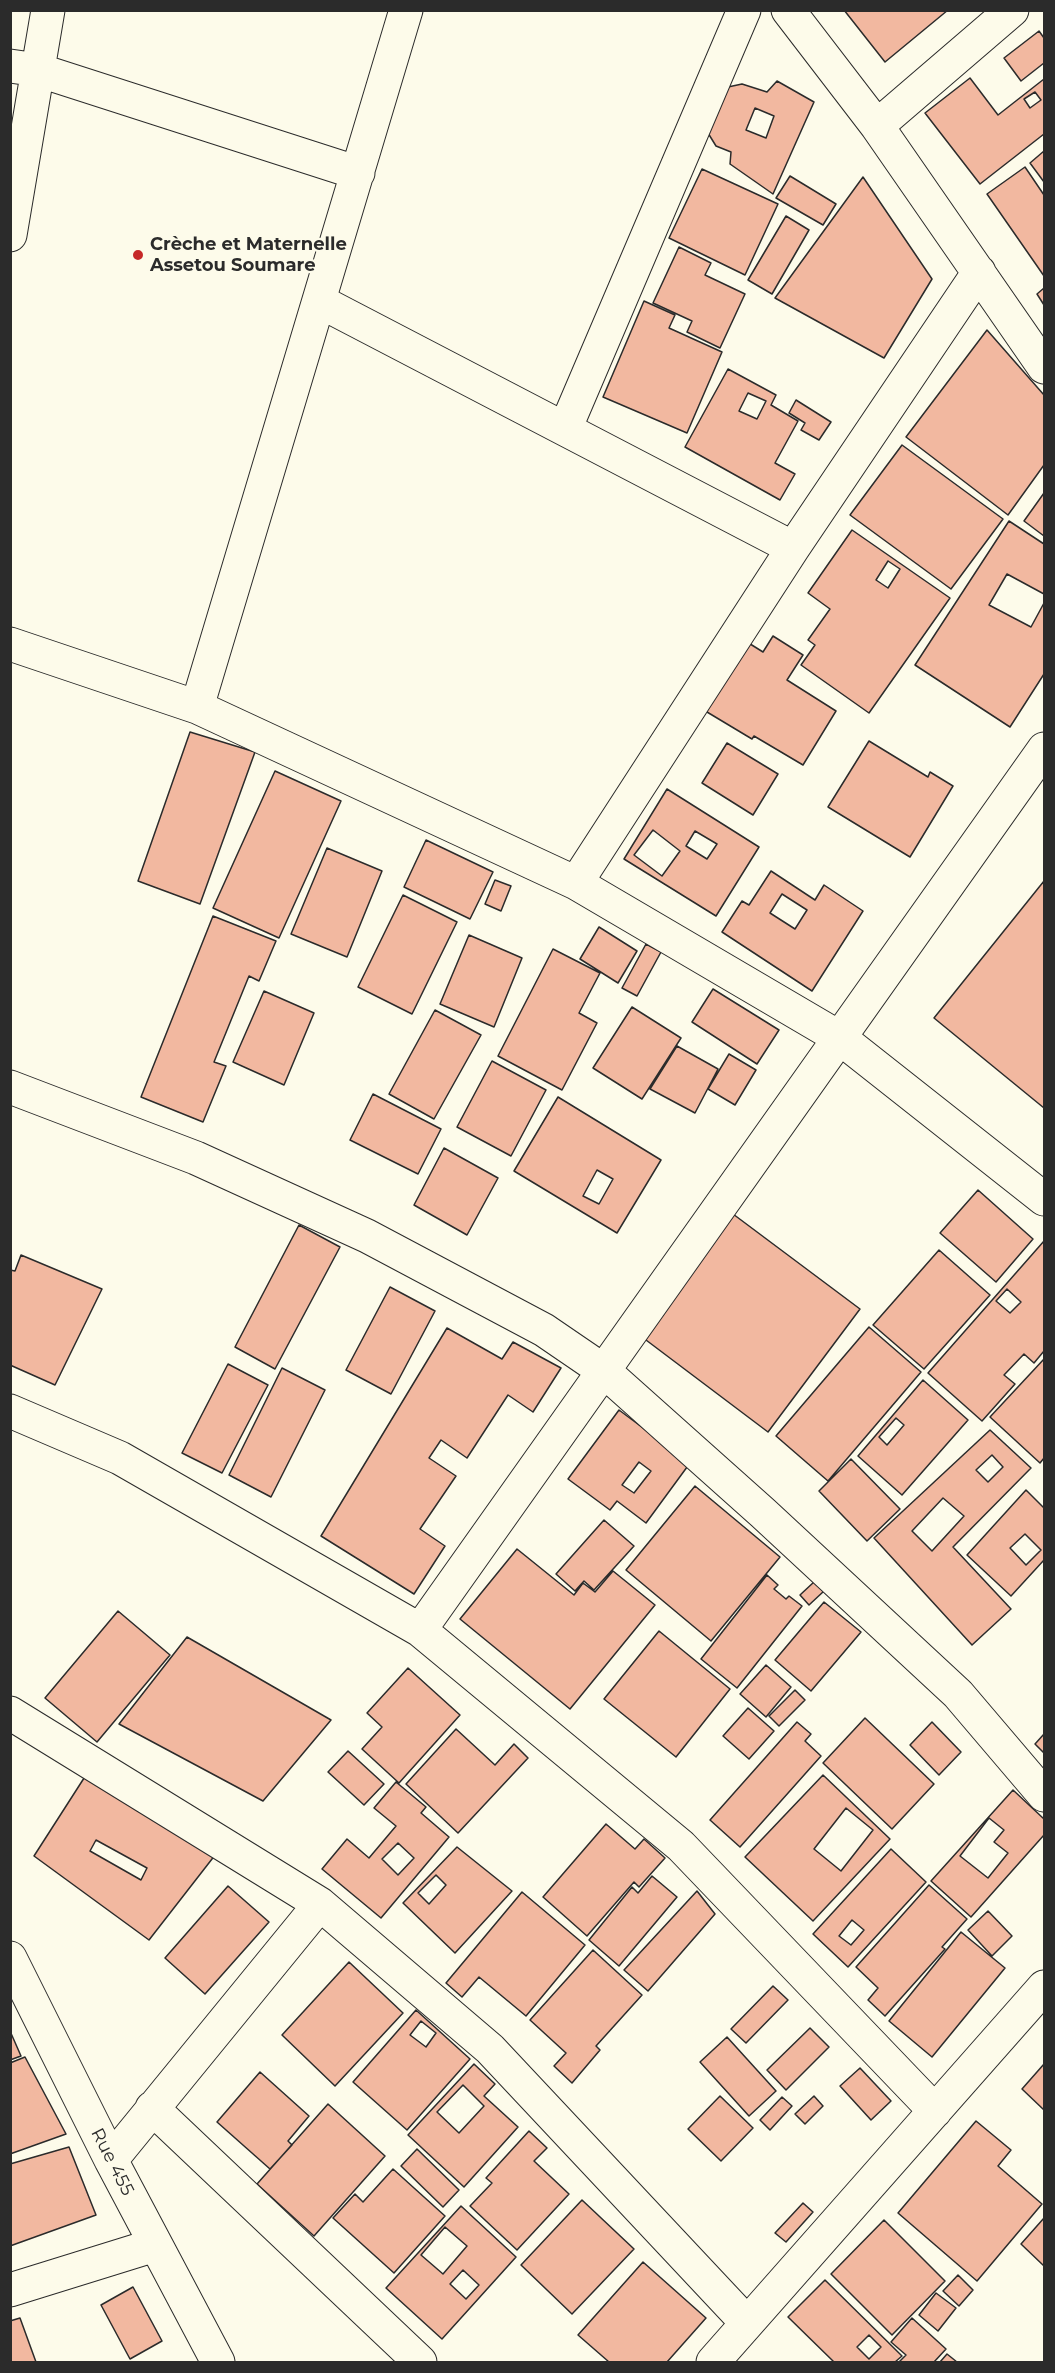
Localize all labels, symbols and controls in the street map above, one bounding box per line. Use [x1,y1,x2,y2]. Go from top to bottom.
place label: Crèche et Maternelle Assetou Soumare [150,234,347,276]
marker: Crèche et Maternelle Assetou Soumare [131,248,145,262]
street label: Rue 455 [86,2125,138,2199]

